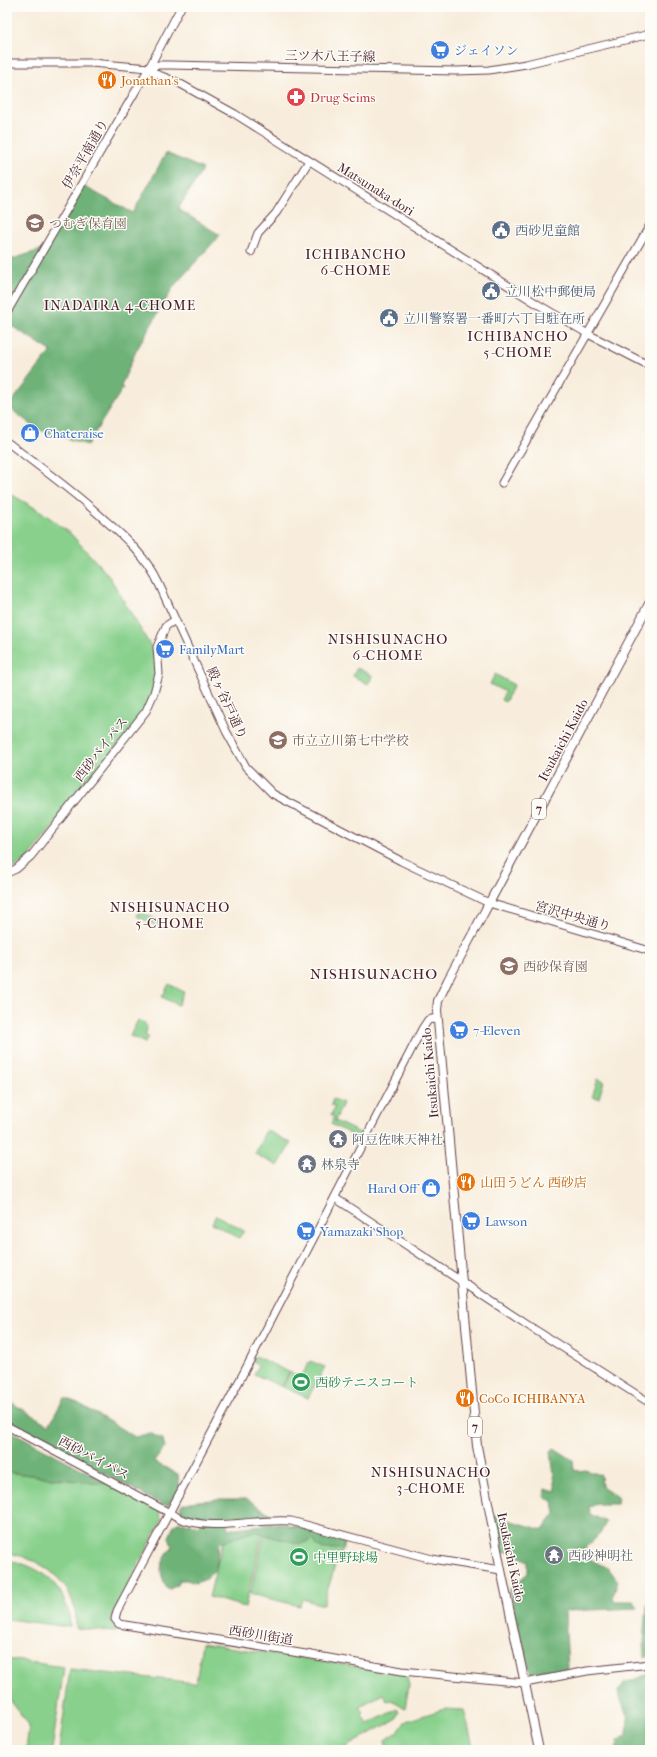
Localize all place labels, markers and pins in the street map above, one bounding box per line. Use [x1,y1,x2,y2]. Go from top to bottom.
supermarket icon: ジェイソン [429,39,451,61]
place label: ジェイソン [454,43,519,58]
restaurant icon: Jonathan's [96,69,118,91]
place label: Jonathan's [120,73,179,88]
pharmacy icon: Drug Seims [285,86,307,108]
place label: Drug Seims [310,90,375,105]
school or university icon: つむぎ保育園 [24,212,46,234]
place label: つむぎ保育園 [49,216,127,231]
public building icon: 西砂児童館 [490,219,512,241]
place label: 西砂児童館 [515,223,580,238]
public building icon: 立川松中郵便局 [480,280,502,302]
place label: 立川松中郵便局 [505,284,596,299]
public building icon: 立川警察署一番町六丁目駐在所 [378,307,400,329]
place label: 立川警察署一番町六丁目駐在所 [403,311,585,326]
shop icon: Chateraise [19,422,41,444]
place label: Chateraise [44,426,104,441]
supermarket icon: FamilyMart [154,638,176,660]
place label: FamilyMart [179,642,245,657]
school or university icon: 市立立川第七中学校 [267,729,289,751]
place label: 市立立川第七中学校 [292,733,409,748]
school or university icon: 西砂保育園 [498,955,520,977]
place label: 西砂保育園 [523,959,588,974]
supermarket icon: 7-Eleven [448,1019,470,1041]
place label: 7-Eleven [473,1023,521,1038]
temple icon: 阿豆佐味天神社 [327,1128,349,1150]
place label: 阿豆佐味天神社 [352,1132,443,1147]
temple icon: 林泉寺 [296,1153,318,1175]
place label: 林泉寺 [321,1157,360,1172]
restaurant icon: 山田うどん 西砂店 [455,1171,477,1193]
place label: 山田うどん 西砂店 [480,1175,587,1190]
shop icon: Hard Off [420,1177,442,1199]
place label: Hard Off [368,1181,420,1196]
supermarket icon: Lawson [460,1210,482,1232]
place label: Lawson [485,1214,528,1229]
supermarket icon: Yamazaki Shop [295,1220,317,1242]
place label: Yamazaki Shop [319,1224,403,1239]
sports icon: 西砂テニスコート [290,1371,312,1393]
place label: 西砂テニスコート [315,1375,418,1390]
restaurant icon: CoCo ICHIBANYA [454,1387,476,1409]
place label: CoCo ICHIBANYA [479,1391,586,1406]
temple icon: 西砂神明社 [543,1544,565,1566]
sports icon: 中里野球場 [288,1546,310,1568]
place label: 西砂神明社 [568,1548,633,1563]
place label: 中里野球場 [313,1550,378,1565]

